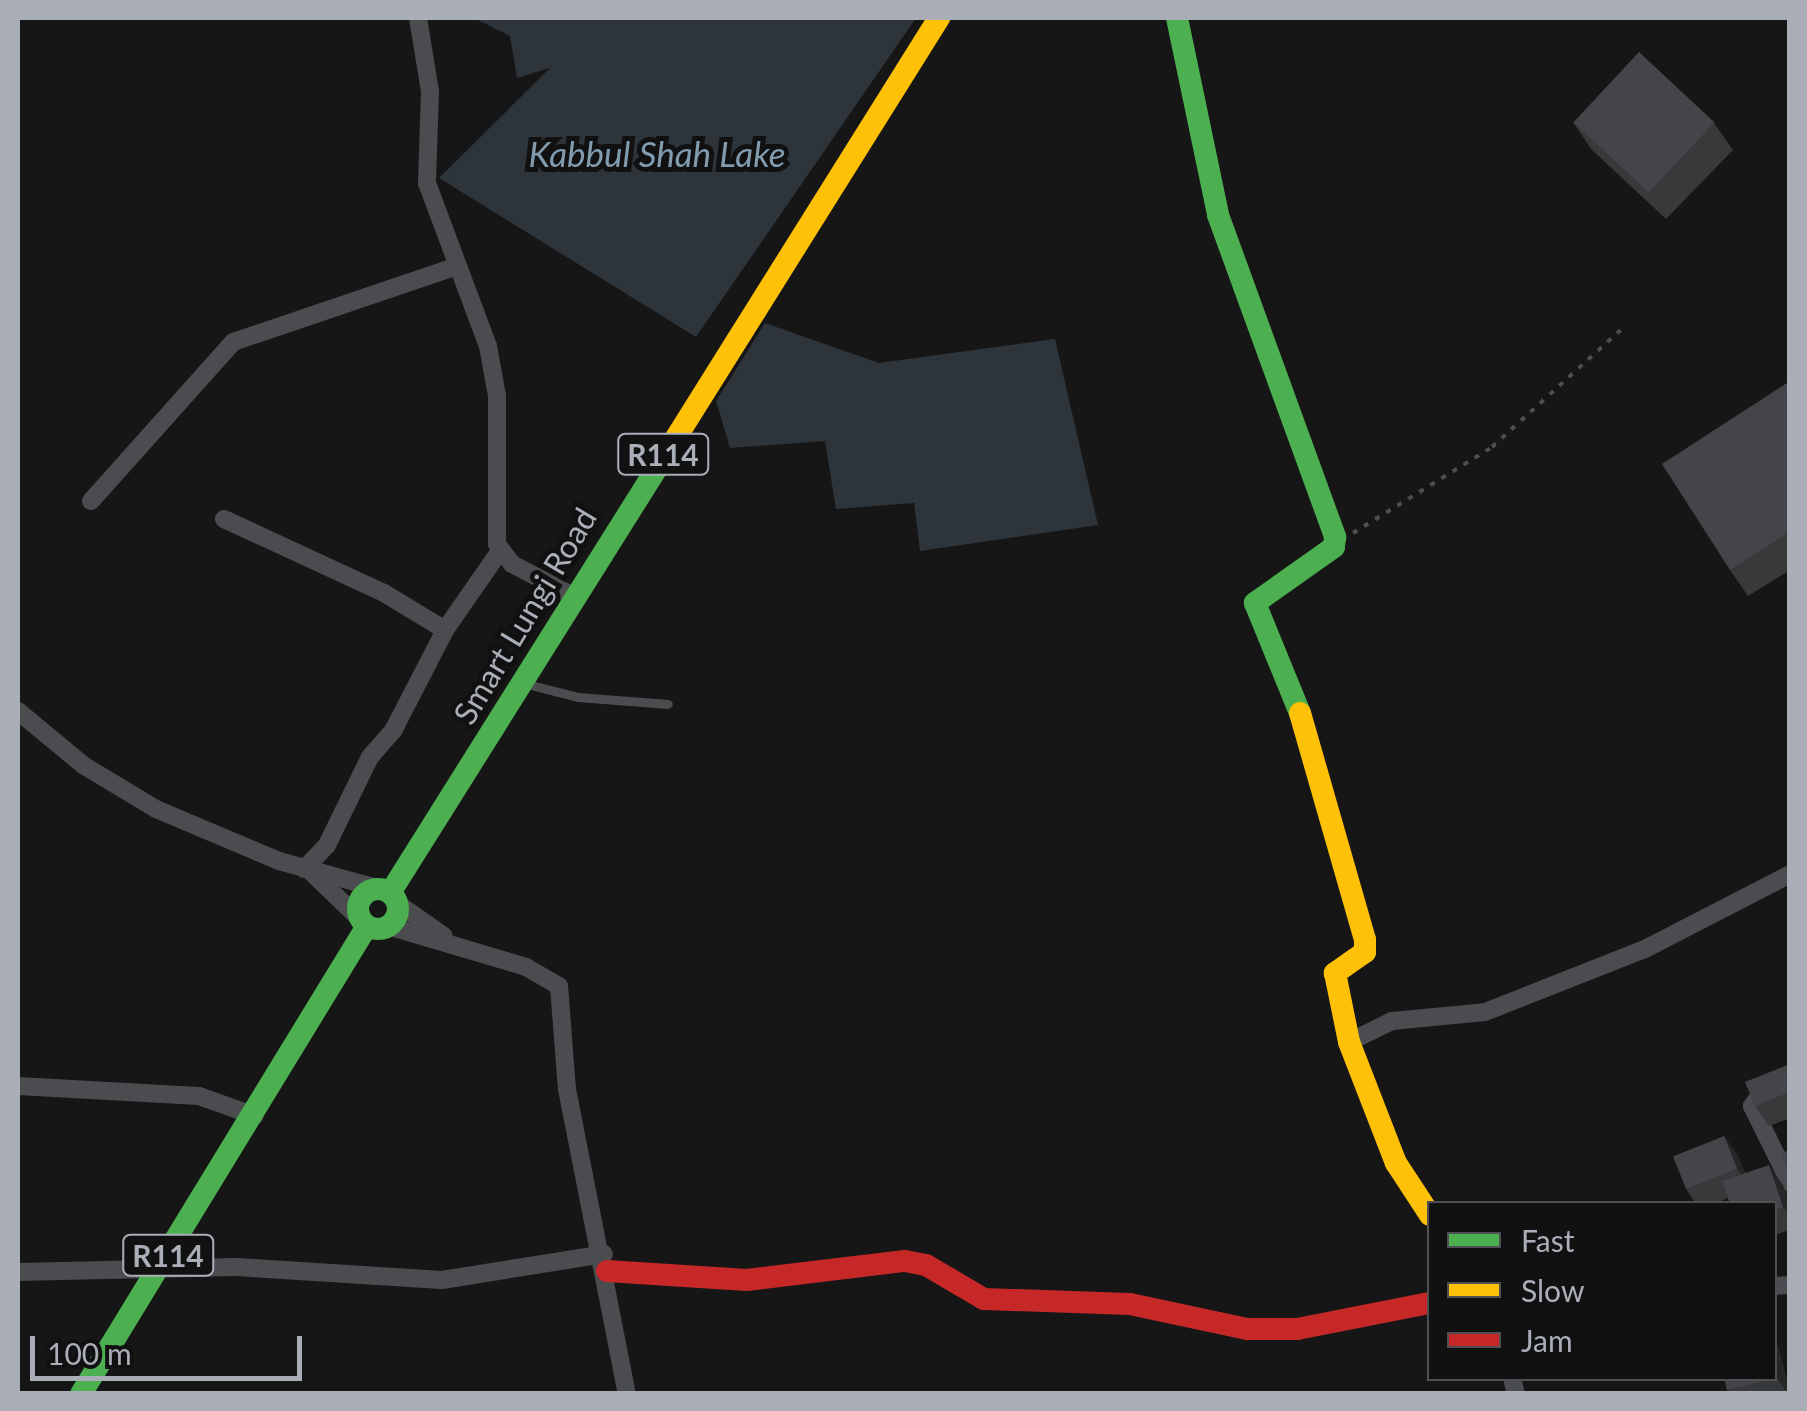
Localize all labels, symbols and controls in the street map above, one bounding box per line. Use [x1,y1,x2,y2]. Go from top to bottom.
water label: Kabbul Shah Lake [528,132,786,174]
road number: R114 [616,429,710,479]
street label: Smart Lungi Road [445,501,605,731]
legend [1427,1201,1777,1381]
text: Fast [1521,1222,1575,1258]
road number: R114 [120,1230,216,1280]
text: Slow [1521,1272,1584,1308]
scale bar [35,1316,308,1378]
text: Jam [1521,1322,1573,1358]
text: 100 m [47,1335,132,1371]

